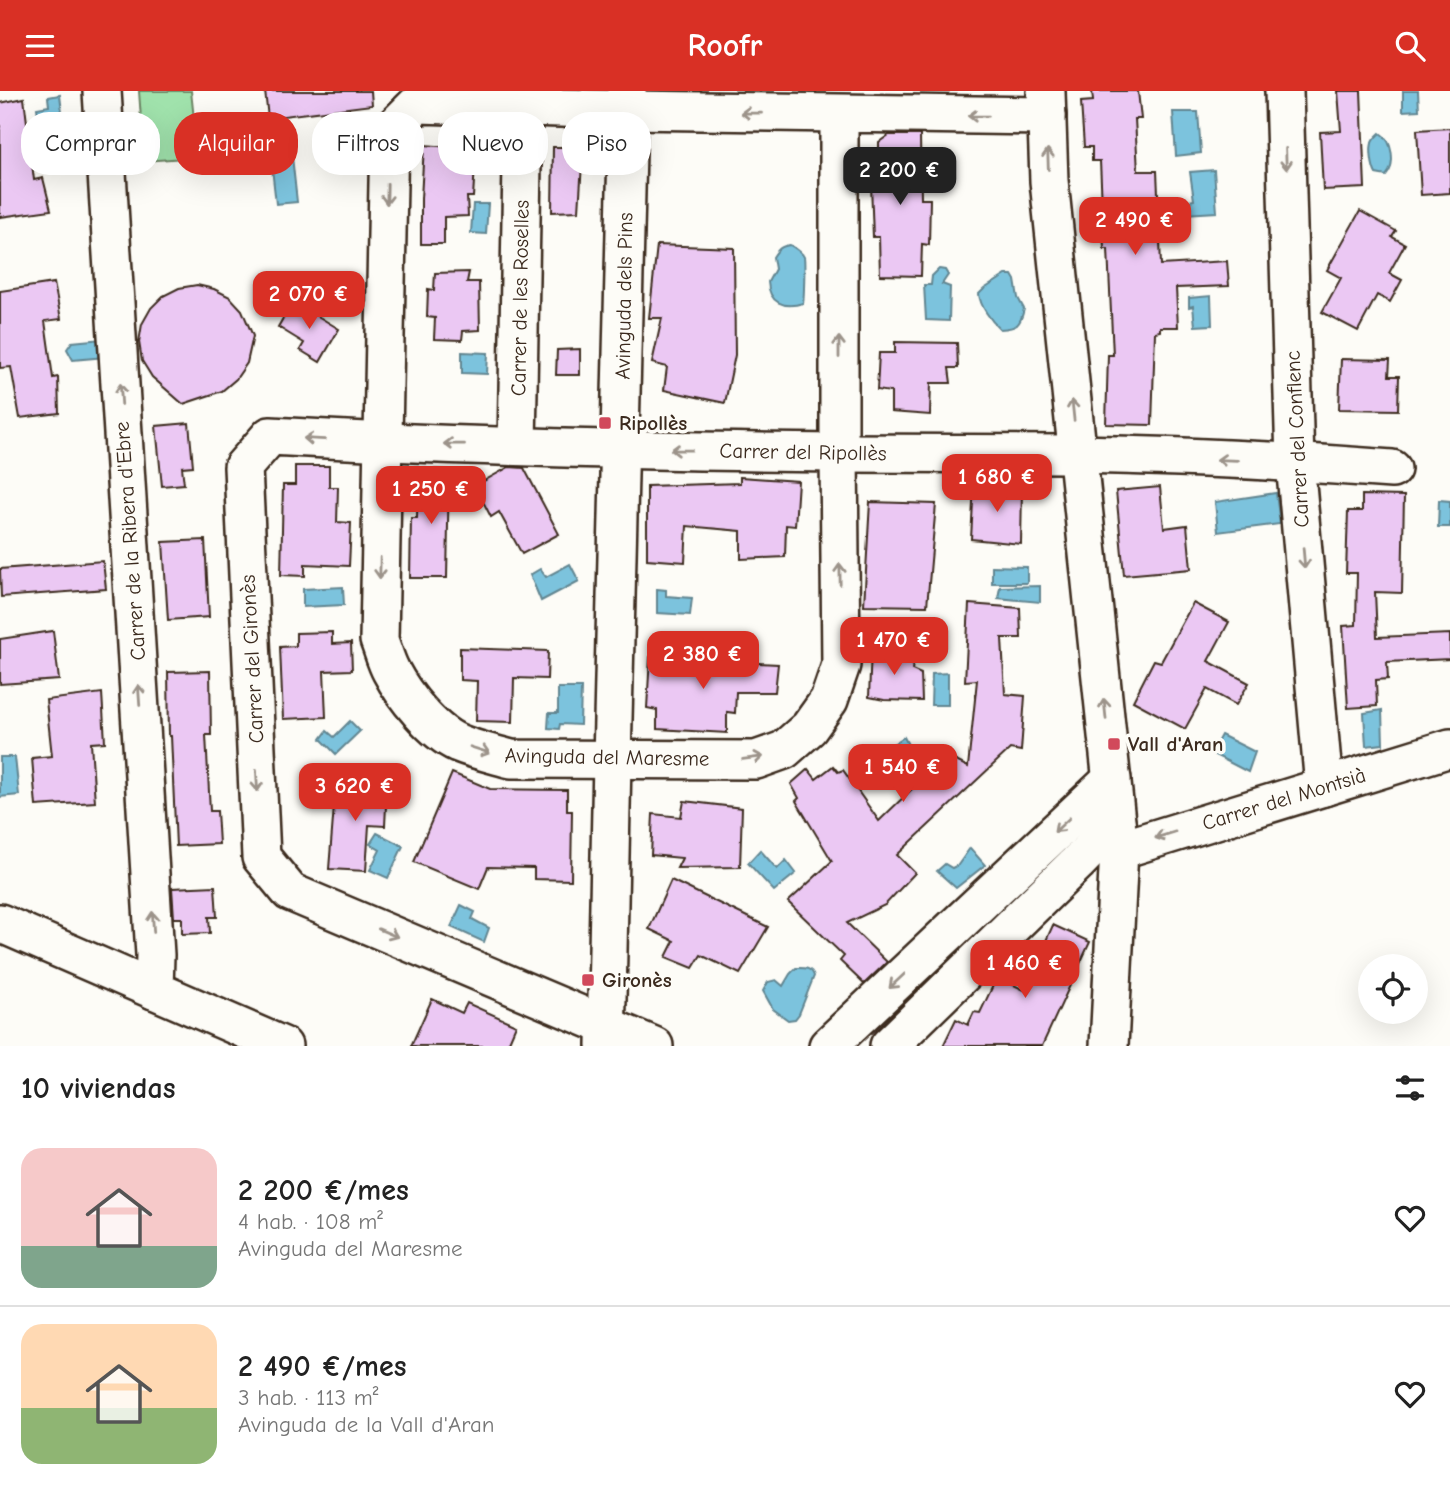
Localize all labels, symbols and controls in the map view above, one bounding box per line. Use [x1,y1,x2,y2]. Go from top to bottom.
icon: menu [21,27,59,65]
text: Roofr [688,27,762,64]
icon: search [1391,27,1429,65]
one-way arrow [740,106,763,119]
one-way arrow [967,109,990,123]
chip: Comprar [21,112,160,175]
chip: Alquilar [174,112,298,175]
chip: Filtros [312,112,424,175]
chip: Nuevo [438,112,548,175]
chip: Piso [562,112,651,175]
one-way arrow [1280,147,1293,170]
pin: 2 200 € [835,148,965,207]
one-way arrow [1041,148,1055,171]
text: 2 200 € [859,156,941,183]
one-way arrow [380,182,394,205]
pin: 2 490 € [1070,197,1200,257]
street label: Carrer de les Roselles [506,200,534,396]
text: 2 490 € [1095,206,1175,233]
street label: Avinguda dels Pins [611,212,637,380]
pin: 2 070 € [244,271,374,331]
text: 2 070 € [269,280,349,307]
one-way arrow [832,335,846,358]
street label: Carrer del Conflenc [1280,350,1314,528]
one-way arrow [114,384,127,406]
one-way arrow [1066,399,1079,421]
place label: Ripollès [619,411,687,435]
marker: Ripollès [597,415,613,431]
street label: Carrer de la Ribera d'Ebre [110,421,150,661]
one-way arrow [302,432,325,445]
one-way arrow [443,437,466,451]
street label: Carrer del Ripollès [719,439,887,465]
one-way arrow [670,443,693,457]
one-way arrow [1216,453,1239,466]
pin: 1 680 € [932,455,1062,514]
text: 1 680 € [958,463,1036,490]
pin: 1 250 € [366,467,496,526]
text: 1 250 € [392,475,470,502]
one-way arrow [1298,546,1311,569]
one-way arrow [373,557,387,580]
one-way arrow [833,563,847,586]
street label: Carrer del Gironès [236,574,268,744]
pin: 1 470 € [829,617,959,677]
text: 1 470 € [856,626,932,653]
pin: 2 380 € [638,631,768,691]
text: 2 380 € [663,640,743,667]
one-way arrow [133,684,146,707]
one-way arrow [1098,698,1111,721]
place label: Vall d'Aran [1128,732,1223,756]
marker: Vall d'Aran [1106,736,1122,752]
street label: Avinguda del Maresme [504,743,710,771]
one-way arrow [469,744,491,757]
pin: 1 540 € [838,745,968,804]
one-way arrow [741,752,764,765]
text: 1 540 € [864,753,942,780]
pin: 3 620 € [290,763,420,823]
street label: Carrer del Montsià [1199,763,1369,835]
one-way arrow [251,770,264,793]
text: 3 620 € [315,772,395,799]
one-way arrow [1054,817,1071,834]
one-way arrow [1154,829,1176,842]
one-way arrow [147,911,160,934]
one-way arrow [377,928,398,941]
pin: 1 460 € [960,941,1090,1000]
text: 1 460 € [986,949,1064,976]
map controls [1358,954,1428,1024]
button: locate [1358,954,1428,1024]
place label: Gironès [602,968,672,992]
marker: Gironès [580,972,596,988]
one-way arrow [889,973,906,990]
icon: filters [1391,1069,1429,1107]
text: 10 viviendas [21,1071,175,1106]
text: 2 200 €/mes [238,1173,409,1208]
icon: home [77,1176,161,1260]
icon: heart [1391,1199,1429,1237]
text: 4 hab. · 108 m² [238,1208,383,1235]
text: Avinguda del Maresme [238,1235,463,1262]
text: 2 490 €/mes [238,1349,406,1384]
icon: home [77,1352,161,1436]
icon: heart [1391,1375,1429,1413]
text: 3 hab. · 113 m² [238,1384,378,1411]
text: Avinguda de la Vall d'Aran [238,1411,495,1438]

